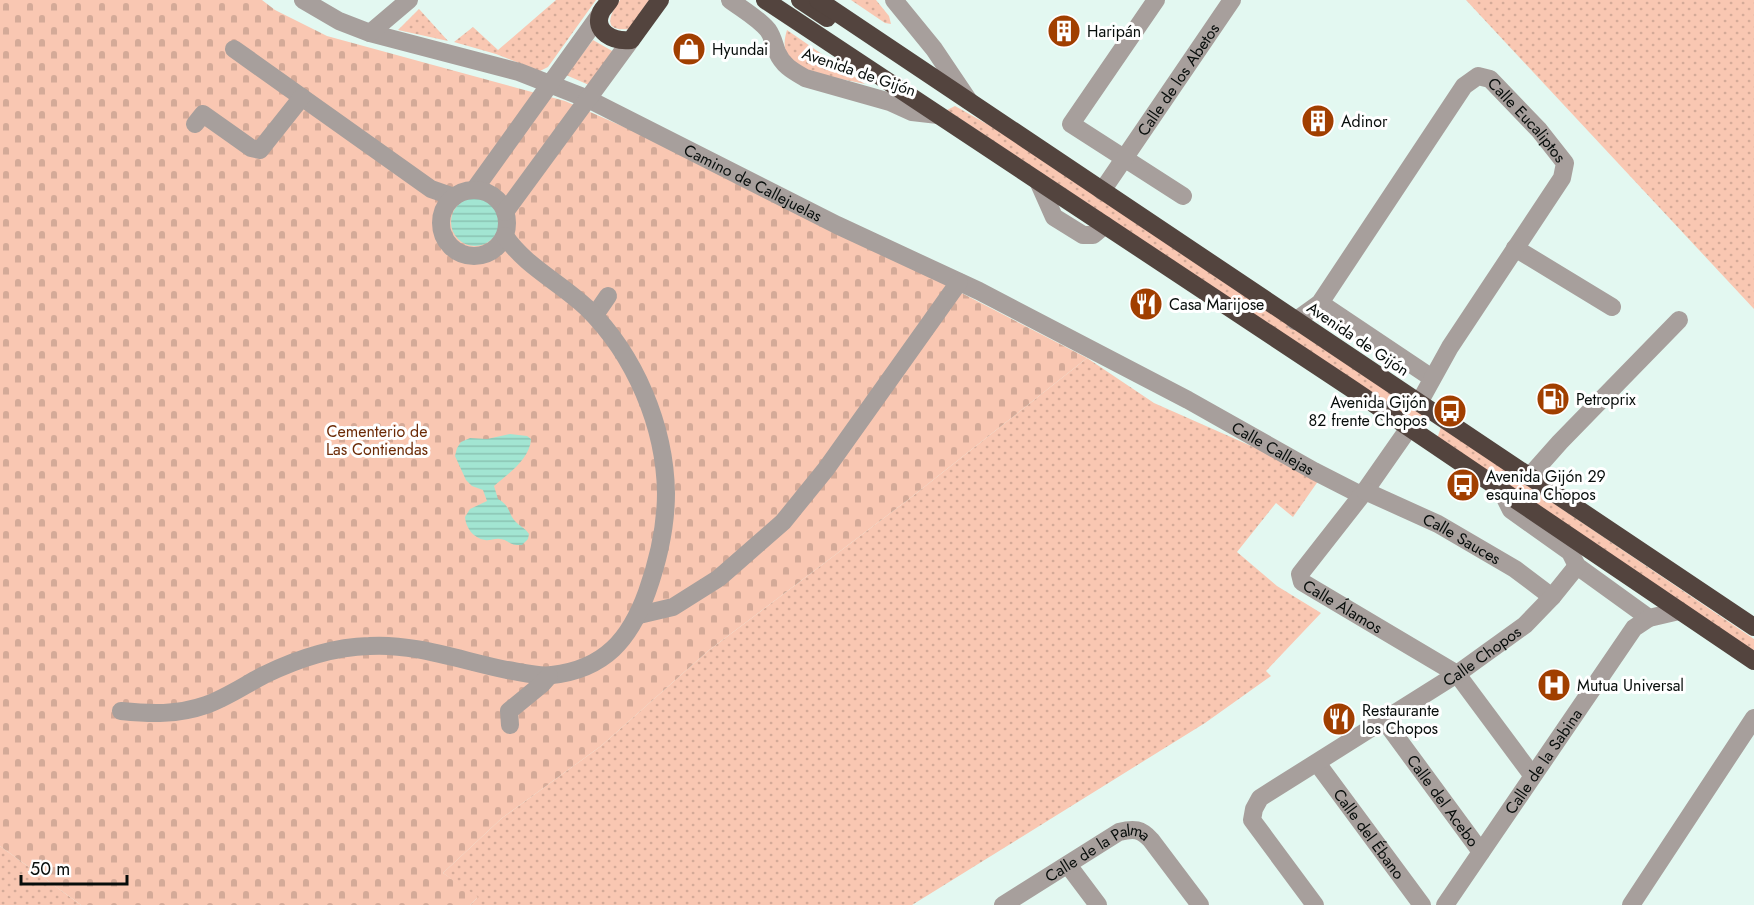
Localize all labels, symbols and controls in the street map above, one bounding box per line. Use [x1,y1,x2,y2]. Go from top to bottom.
building icon: Haripán [1046,13,1082,49]
street label: Calle de los Abetos [1131,18,1225,140]
place label: Haripán [1087,20,1141,43]
shop icon: Hyundai [671,31,707,67]
place label: Hyundai [712,38,768,61]
street label: Avenida de Gijón [799,42,919,102]
street label: Calle Eucaliptos [1483,72,1572,167]
building icon: Adinor [1300,103,1336,139]
place label: Adinor [1341,110,1388,133]
street label: Camino de Callejuelas [680,138,826,227]
restaurant icon: Casa Marijose [1128,286,1164,322]
place label: Casa Marijose [1169,293,1264,316]
street label: Avenida de Gijón [1302,296,1414,382]
fuel station icon: Petroprix [1535,381,1571,417]
place label: Petroprix [1576,388,1636,411]
place label: Avenida Gijón 82 frente Chopos [1309,391,1427,432]
bus stop icon: Avenida Gijón 82 frente Chopos [1432,393,1468,429]
street label: Calle Callejas [1227,415,1319,480]
park label: Cementerio de Las Contiendas [326,420,428,461]
place label: Avenida Gijón 29 esquina Chopos [1486,465,1606,506]
bus stop icon: Avenida Gijón 29 esquina Chopos [1445,467,1481,503]
street label: Calle Sauces [1419,507,1505,570]
street label: Calle Álamos [1299,574,1387,639]
street label: Calle Chopos [1438,620,1526,692]
hospital icon: Mutua Universal [1536,667,1572,703]
place label: Mutua Universal [1577,674,1684,697]
place label: Restaurante los Chopos [1362,699,1439,740]
restaurant icon: Restaurante los Chopos [1321,701,1357,737]
street label: Calle de la Sabina [1499,704,1587,819]
street label: Calle del Acebo [1402,750,1485,852]
street label: Calle del Ébano [1328,784,1411,884]
street label: Calle de la Palma [1040,818,1156,887]
scale bar [21,848,128,886]
text: 50 m [30,856,70,882]

